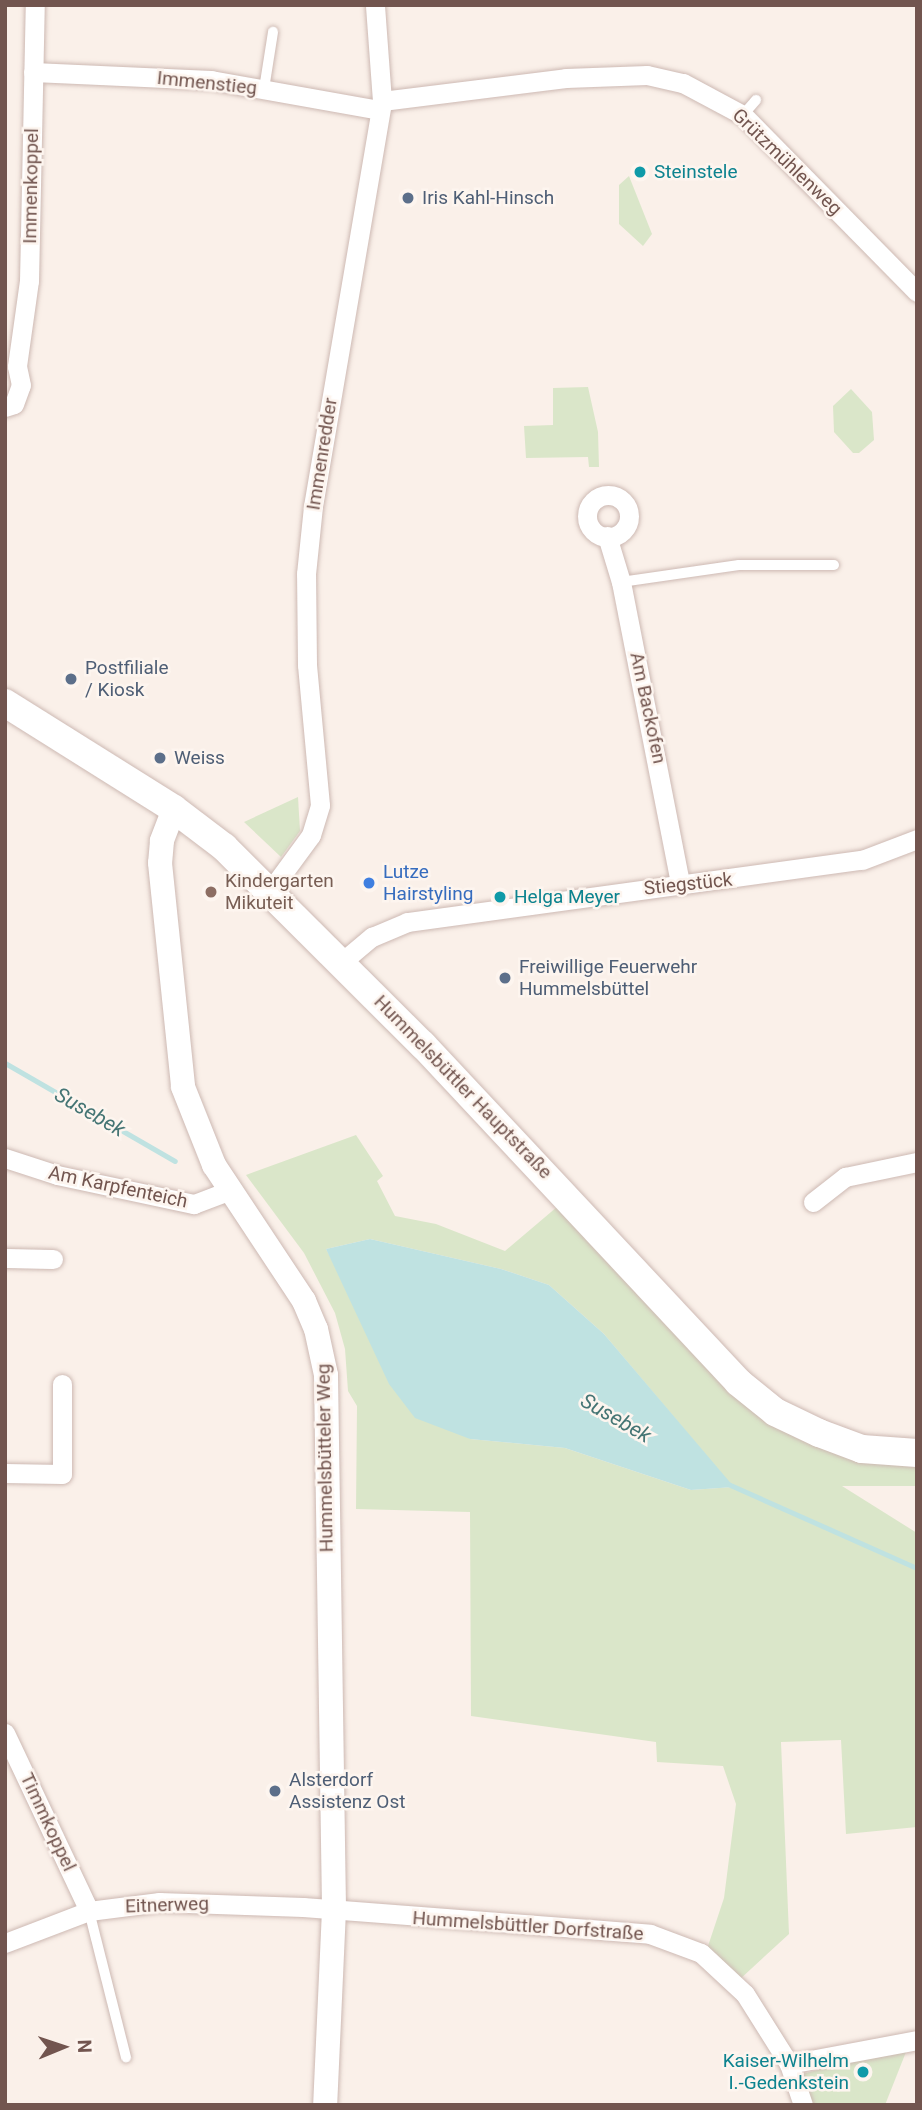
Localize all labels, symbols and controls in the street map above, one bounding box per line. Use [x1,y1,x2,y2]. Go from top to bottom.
street label: Immenstieg [156,66,258,100]
street label: Grützmühlenweg [728,104,846,220]
street label: Immenkoppel [19,128,43,244]
place label: Steinstele [654,161,737,183]
marker: Steinstele [632,164,648,180]
place label: Iris Kahl-Hinsch [422,187,554,209]
marker: Iris Kahl-Hinsch [400,190,416,206]
street label: Immenredder [302,396,342,512]
street label: Am Backofen [625,650,671,766]
place label: Postfiliale / Kiosk [85,657,169,701]
marker: Postfiliale / Kiosk [63,671,79,687]
place label: Weiss [174,747,225,769]
marker: Weiss [152,750,168,766]
place label: Lutze Hairstyling [383,861,473,905]
street label: Stiegstück [643,868,733,900]
place label: Kindergarten Mikuteit [225,870,334,914]
marker: Lutze Hairstyling [361,875,377,891]
marker: Kindergarten Mikuteit [203,884,219,900]
place label: Helga Meyer [514,886,620,908]
marker: Helga Meyer [492,889,508,905]
place label: Freiwillige Feuerwehr Hummelsbüttel [519,956,697,1000]
marker: Freiwillige Feuerwehr Hummelsbüttel [497,970,513,986]
street label: Hummelsbüttler Hauptstraße [369,990,557,1184]
water label: Susebek [50,1082,130,1142]
street label: Am Karpfenteich [46,1161,190,1213]
street label: Hummelsbütteler Weg [312,1363,338,1553]
water label: Susebek [576,1388,656,1448]
street label: Timmkoppel [15,1769,81,1875]
place label: Alsterdorf Assistenz Ost [289,1769,405,1813]
marker: Alsterdorf Assistenz Ost [267,1783,283,1799]
street label: Eitnerweg [125,1892,209,1918]
street label: Hummelsbüttler Dorfstraße [412,1907,644,1945]
north arrow [28,2012,98,2082]
text: N [73,2039,96,2053]
place label: Kaiser-Wilhelm I.-Gedenkstein [723,2050,849,2094]
marker: Kaiser-Wilhelm I.-Gedenkstein [855,2064,871,2080]

